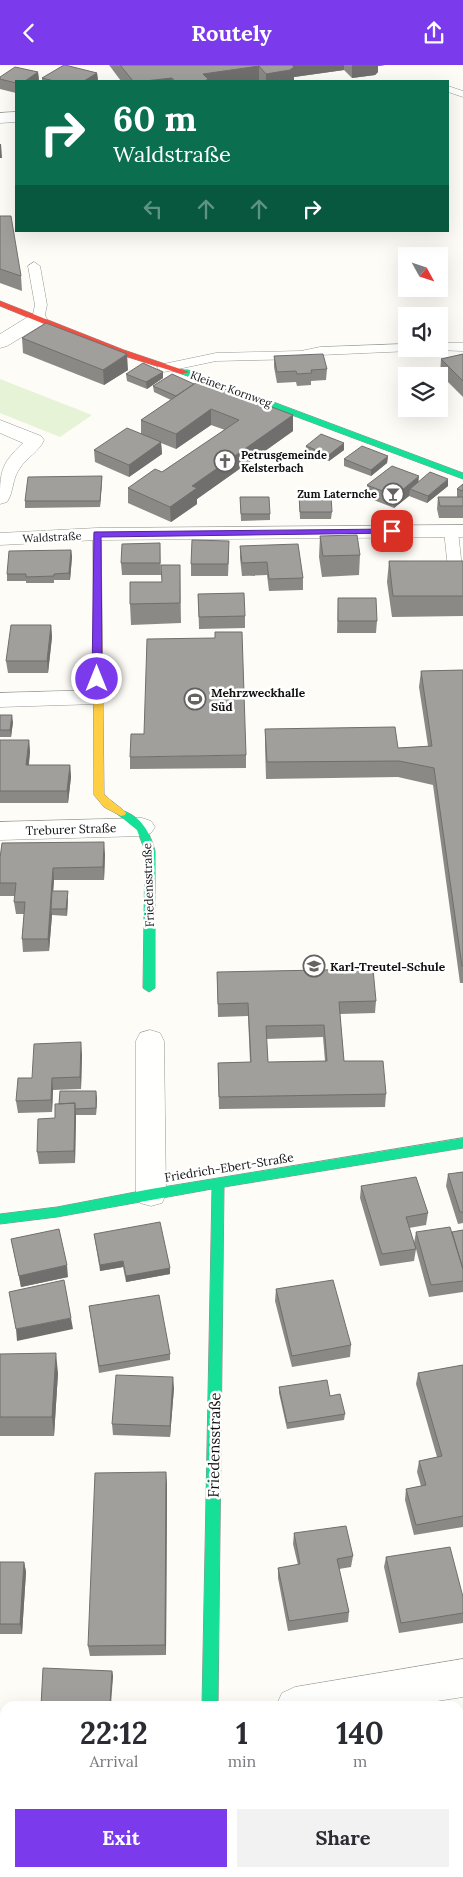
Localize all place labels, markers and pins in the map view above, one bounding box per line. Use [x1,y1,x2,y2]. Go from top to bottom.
place label: Petrusgemeinde Kelsterbach [241,448,327,475]
church icon: Petrusgemeinde Kelsterbach [213,449,237,473]
bar icon: Zum Laternche [381,482,405,506]
place label: Zum Laternche [297,487,377,501]
pin [371,510,413,552]
place label: Mehrzweckhalle Süd [211,685,306,714]
sports icon: Mehrzweckhalle Süd [183,687,207,711]
school or university icon: Karl-Treutel-Schule [302,954,326,978]
place label: Karl-Treutel-Schule [330,959,446,974]

